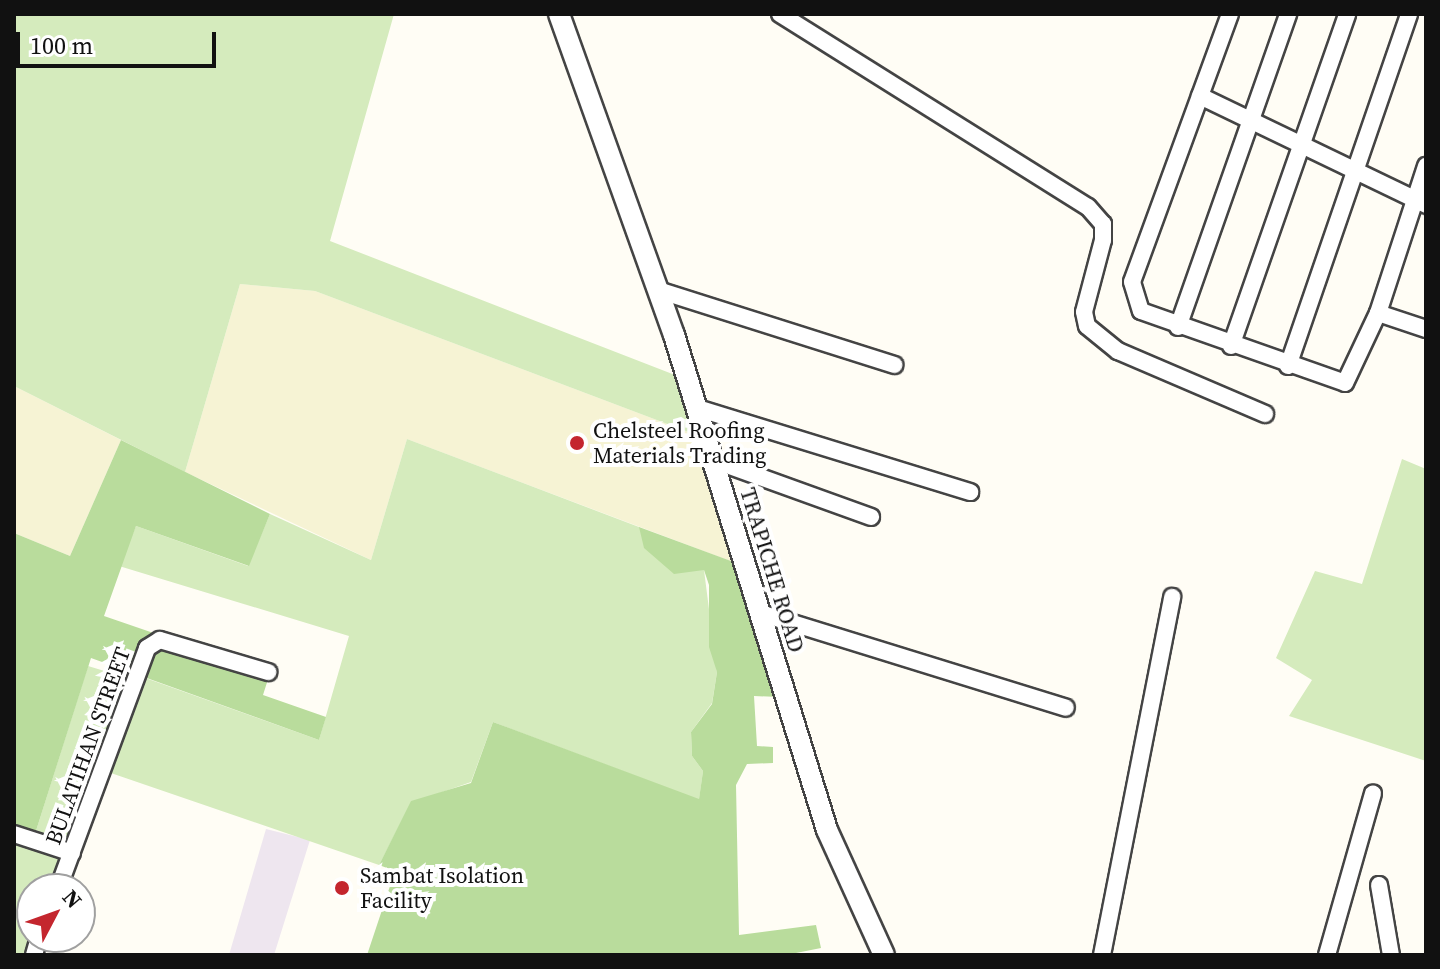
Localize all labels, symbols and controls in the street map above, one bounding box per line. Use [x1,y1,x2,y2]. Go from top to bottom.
scale bar [20,16,220,66]
text: 100 m [30,29,93,62]
place label: Chelsteel Roofing Materials Trading [593,417,767,468]
marker: Chelsteel Roofing Materials Trading [568,434,586,452]
street label: TRAPICHE ROAD [734,484,810,656]
street label: BULATIHAN STREET [40,644,136,848]
place label: Sambat Isolation Facility [360,862,524,914]
north arrow [16,873,96,953]
marker: Sambat Isolation Facility [331,877,353,899]
text: N [56,883,89,914]

